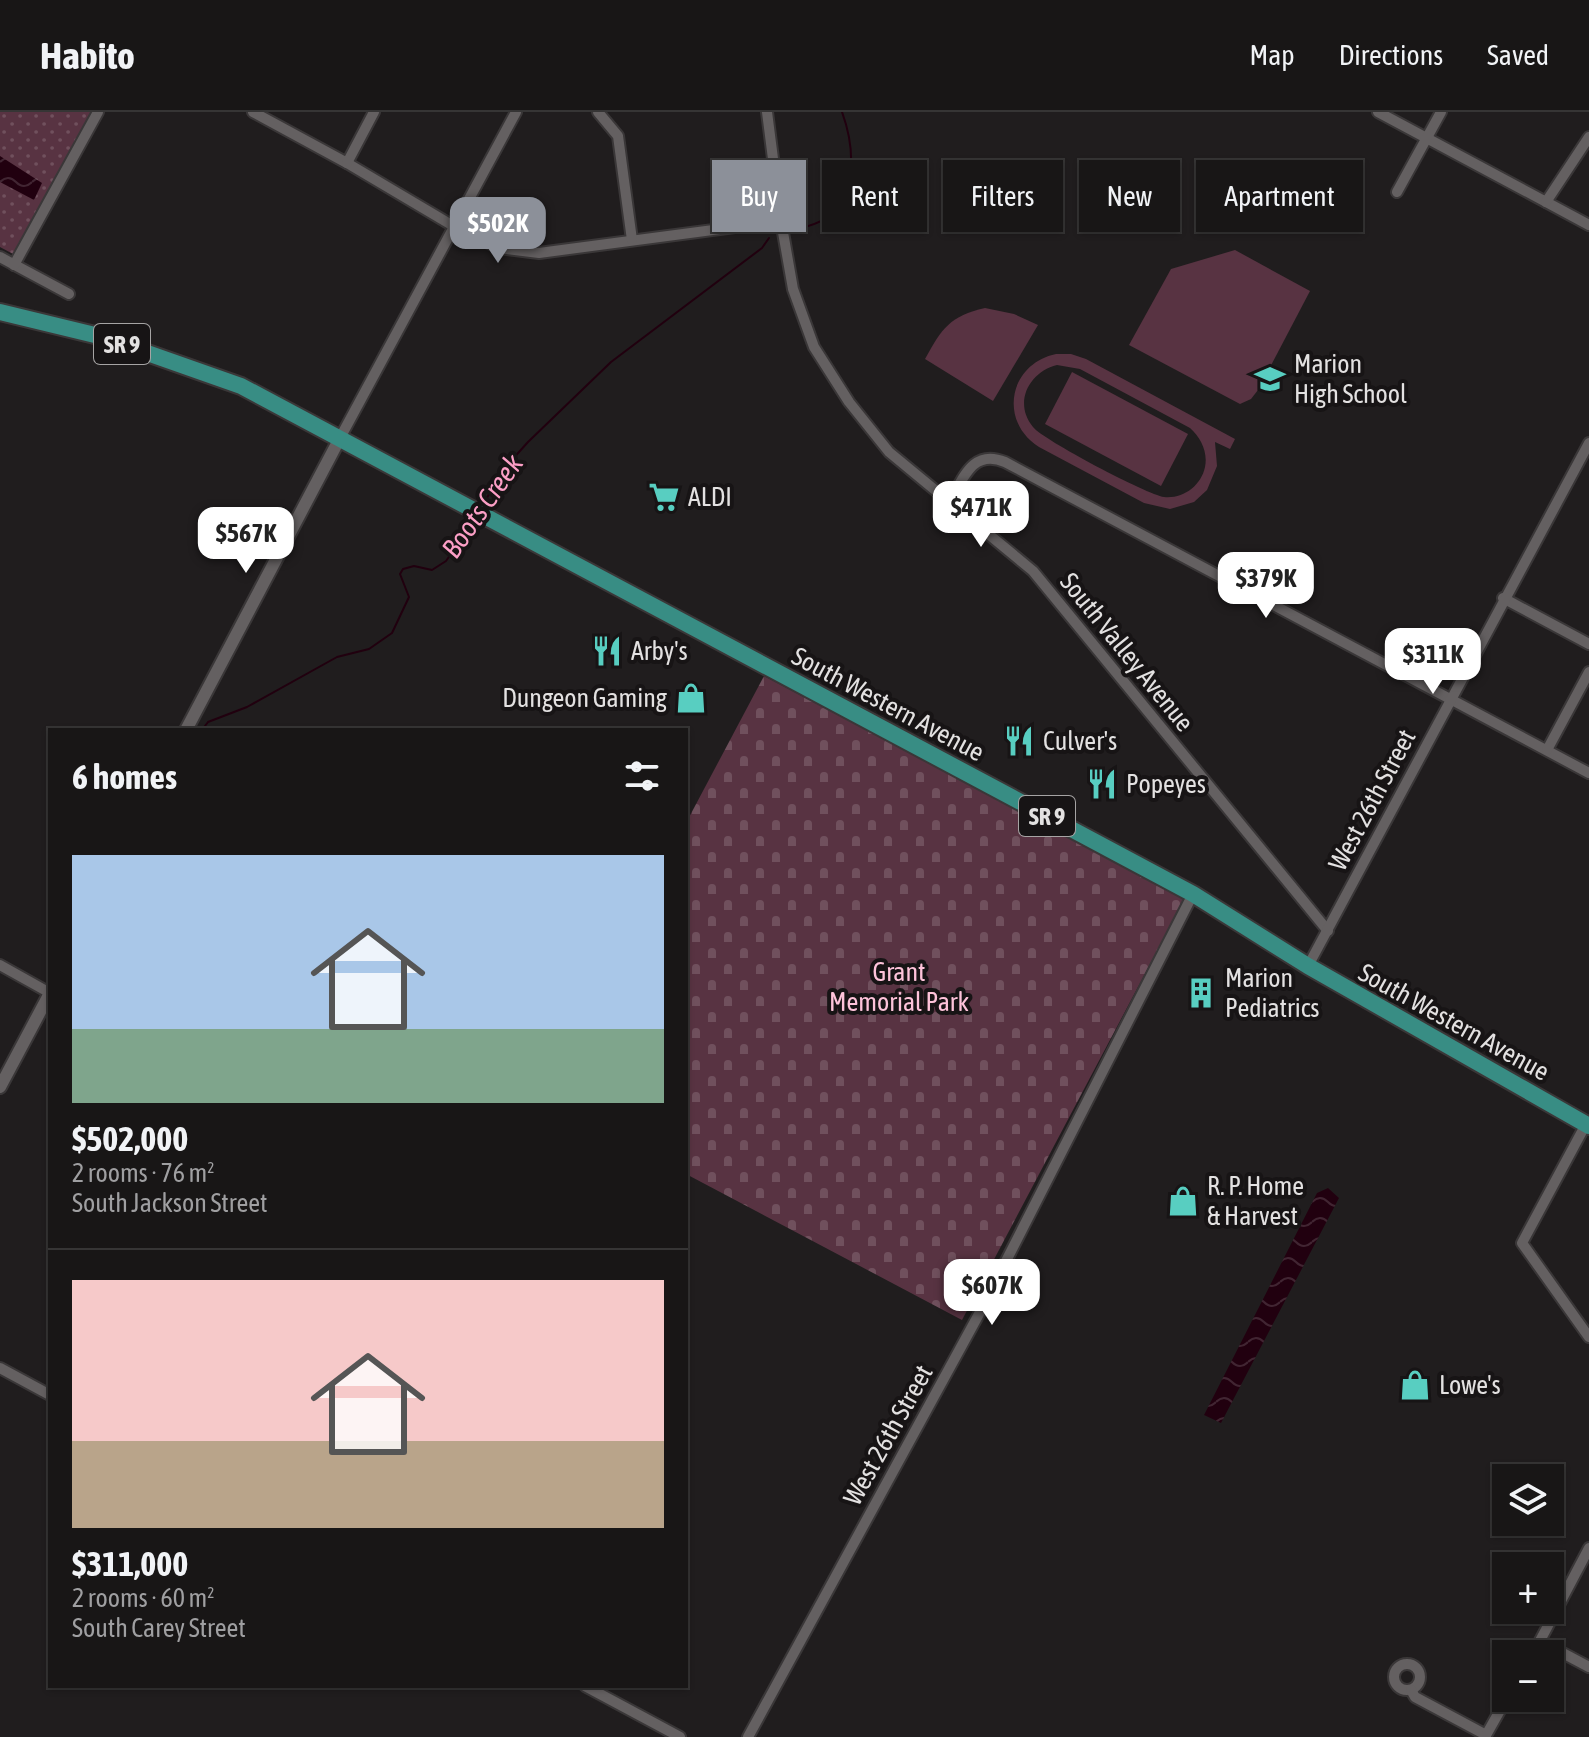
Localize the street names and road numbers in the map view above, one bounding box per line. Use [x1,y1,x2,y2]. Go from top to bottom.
road number: SR 9 [94,324,150,364]
street label: South Valley Avenue [1054,567,1200,737]
street label: South Western Avenue [787,641,989,767]
street label: West 26th Street [1322,724,1422,876]
road number: SR 9 [1019,796,1075,836]
street label: South Western Avenue [1353,957,1555,1087]
street label: West 26th Street [837,1360,939,1510]

